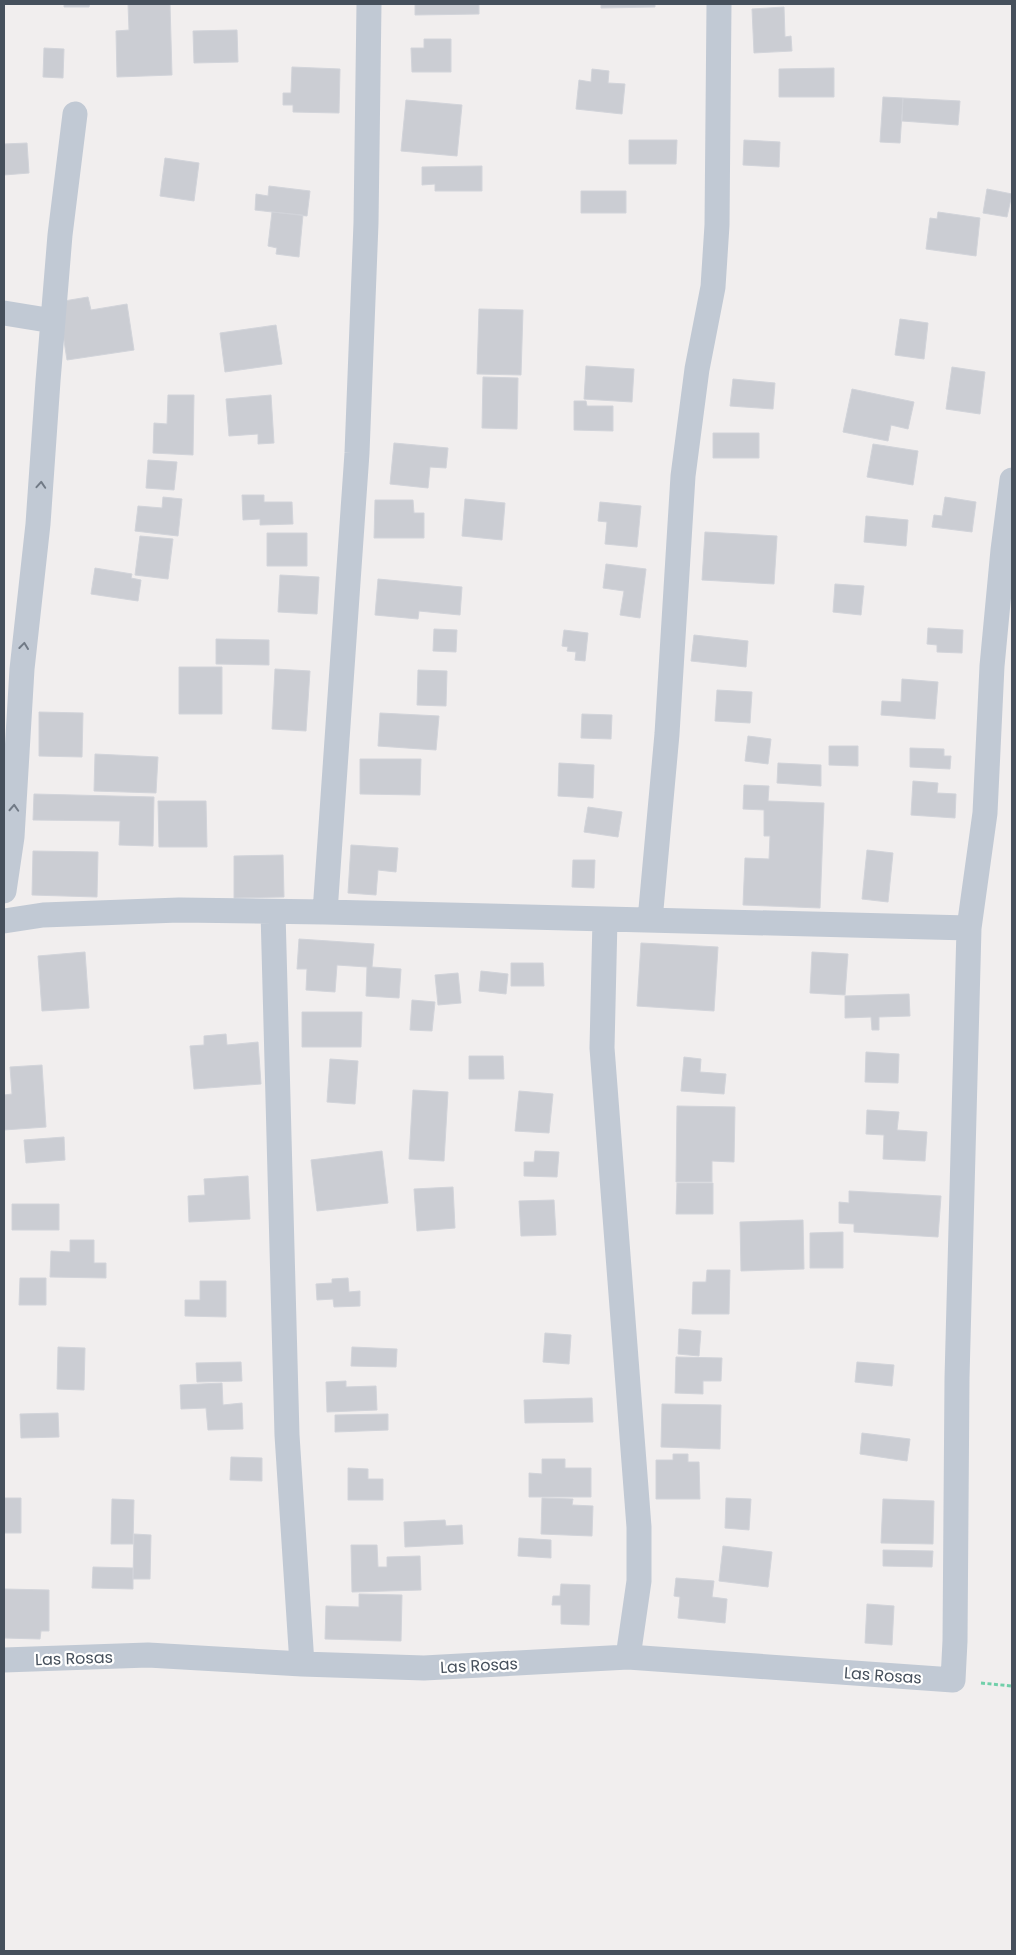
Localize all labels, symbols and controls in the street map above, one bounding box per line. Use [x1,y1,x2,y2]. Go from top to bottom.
one-way arrow [35,481,46,489]
one-way arrow [18,642,29,650]
one-way arrow [8,804,19,812]
street label: Las Rosas [35,1646,113,1671]
street label: Las Rosas [440,1652,518,1679]
street label: Las Rosas [843,1661,923,1690]

